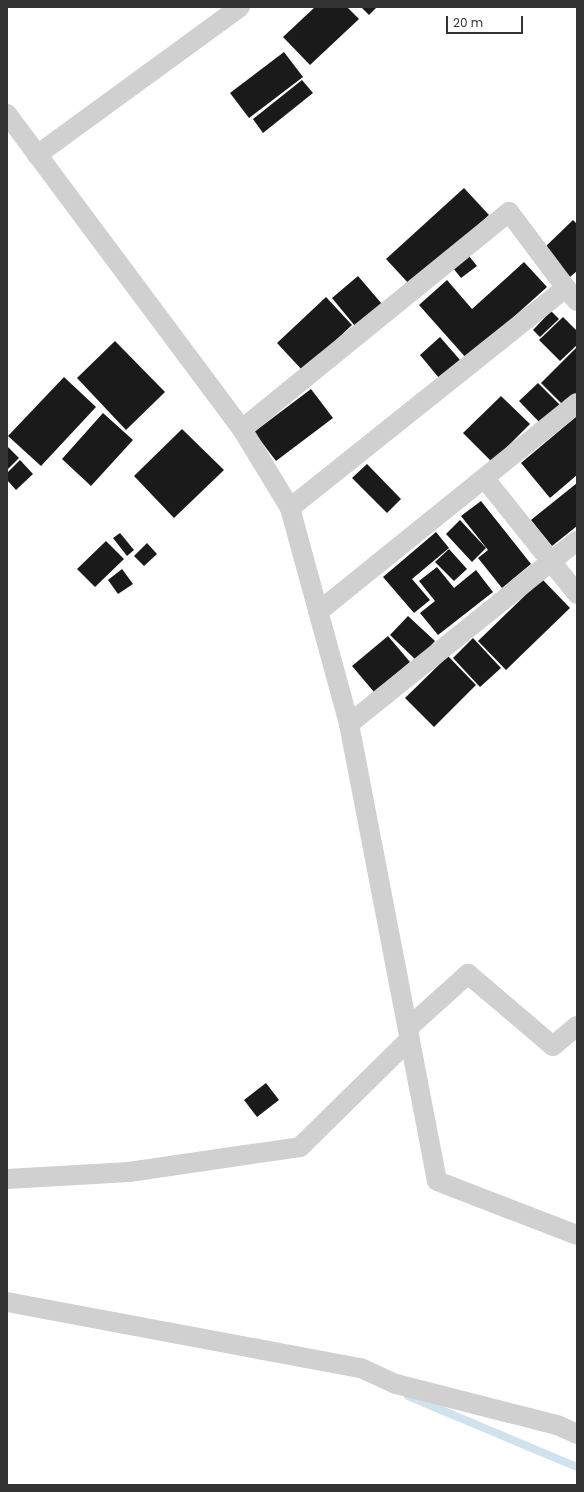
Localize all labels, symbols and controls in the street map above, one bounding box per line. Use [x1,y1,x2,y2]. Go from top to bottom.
scale bar [448,8,525,34]
text: 20 m [453,14,483,31]

